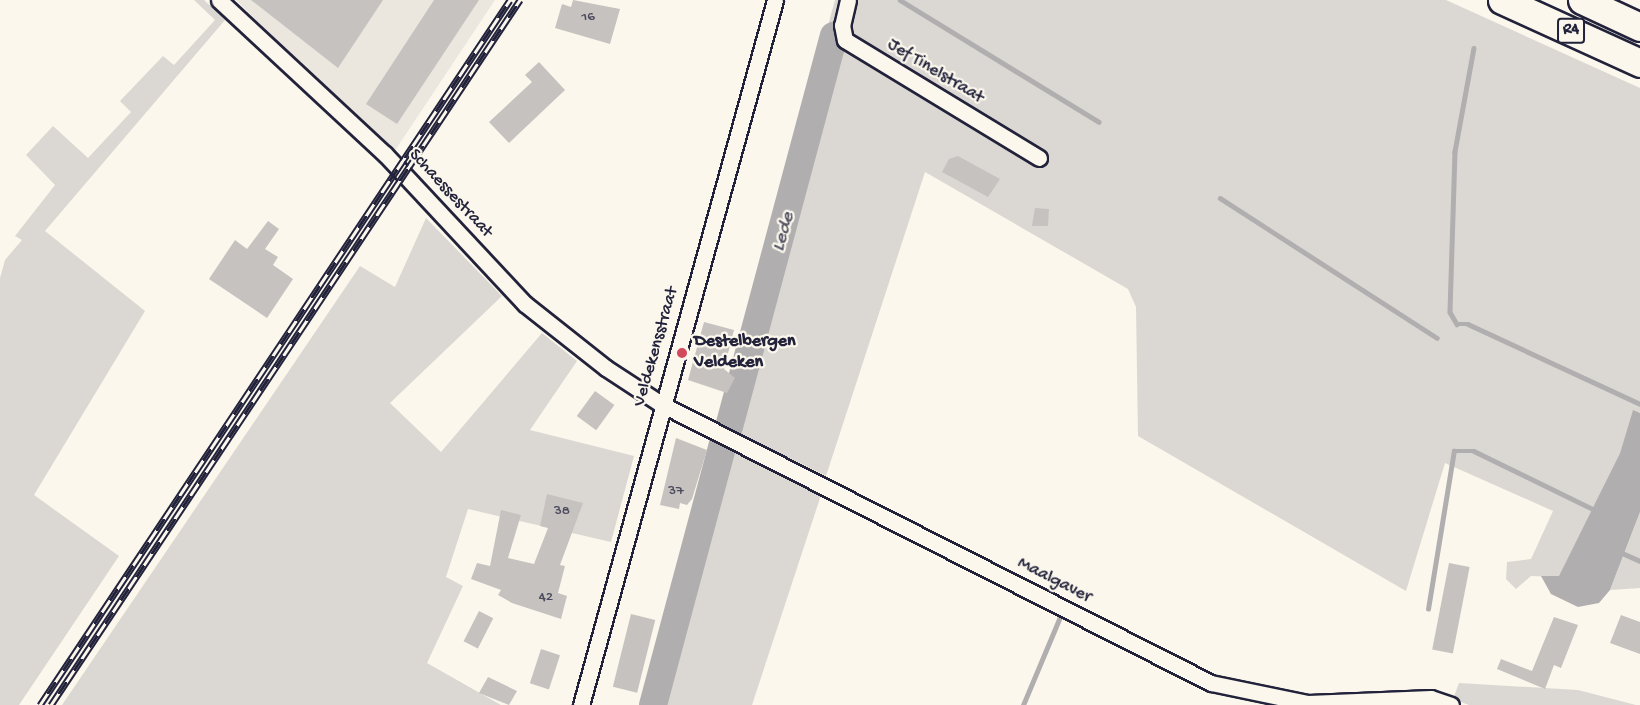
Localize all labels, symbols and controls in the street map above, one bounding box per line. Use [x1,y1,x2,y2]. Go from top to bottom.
house number: 16 [581,9,595,27]
road number: R4 [1556,18,1586,44]
street label: Jef Tinelstraat [883,35,987,109]
street label: Schaessestraat [403,145,497,243]
water label: Lede [767,210,801,254]
street label: Veldekensstraat [630,285,684,409]
place label: Destelbergen Veldeken [694,332,795,374]
marker: Destelbergen Veldeken [675,346,689,360]
house number: 37 [668,483,684,501]
house number: 38 [554,503,570,521]
street label: Maalgaver [1013,553,1095,609]
house number: 42 [539,589,553,607]

